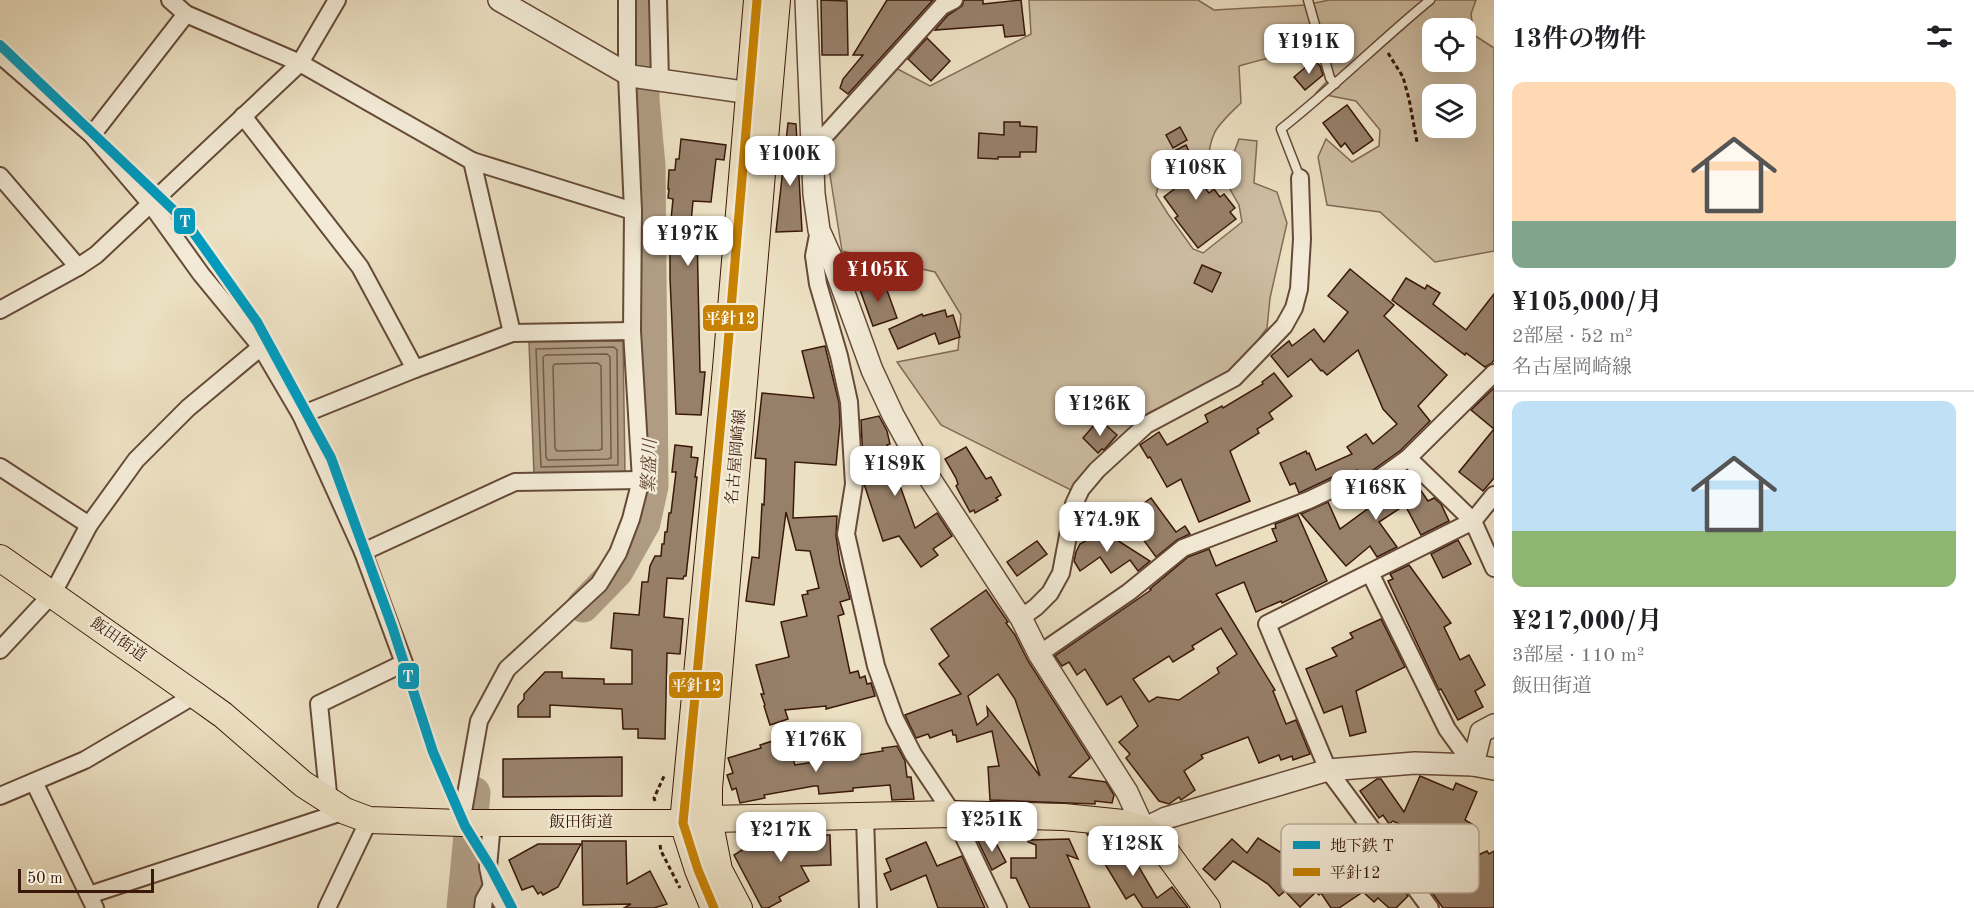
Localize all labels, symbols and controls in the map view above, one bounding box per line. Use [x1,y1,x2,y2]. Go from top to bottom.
map controls [1422,18,1476,138]
button: locate [1422,18,1476,72]
icon: filters [1923,20,1956,53]
pin: ¥191K [1267,24,1351,75]
text: 13件の物件 [1512,27,1646,53]
text: ¥191K [1278,33,1340,53]
button: layers [1422,84,1476,138]
icon: home [1680,121,1788,229]
pin: ¥100K [748,136,832,187]
text: ¥100K [759,145,821,165]
pin: ¥108K [1154,150,1238,201]
text: ¥108K [1165,159,1227,179]
line badge: T [173,207,196,235]
text: T [179,215,191,231]
pin: ¥197K [646,216,730,267]
text: ¥197K [657,225,719,245]
pin: ¥105K [836,252,920,303]
text: ¥105K [847,261,909,281]
text: ¥105,000/月 [1512,290,1663,316]
line badge: 平針12 [702,304,759,332]
text: 平針12 [705,310,755,328]
text: 2部屋 · 52 m² [1512,327,1633,347]
text: 名古屋岡崎線 [1512,358,1632,378]
pin: ¥126K [1058,386,1142,437]
text: ¥126K [1069,395,1131,415]
street label: 名古屋岡崎線 [723,408,749,506]
water label: 繁盛川 [638,437,660,493]
icon: home [1680,440,1788,548]
pin: ¥189K [853,446,937,497]
text: ¥189K [864,455,926,475]
pin: ¥168K [1334,470,1418,521]
text: ¥168K [1345,479,1407,499]
pin: ¥74.9K [1058,502,1156,553]
text: ¥74.9K [1073,511,1141,531]
text: ¥217,000/月 [1512,609,1663,635]
street label: 飯田街道 [87,613,150,665]
text: 3部屋 · 110 m² [1512,646,1644,666]
line badge: T [397,662,420,690]
text: T [402,670,414,686]
line badge: 平針12 [668,671,724,699]
text: 平針12 [671,677,721,695]
text: 飯田街道 [1512,677,1592,697]
pin: ¥176K [774,722,858,773]
text: ¥176K [785,731,847,751]
pin: ¥251K [950,802,1034,853]
text: ¥251K [961,811,1023,831]
pin: ¥217K [739,812,823,863]
street label: 飯田街道 [549,813,613,831]
text: ¥217K [750,821,812,841]
legend [1281,824,1479,893]
pin: ¥128K [1091,826,1175,877]
text: ¥128K [1102,835,1164,855]
text: 地下鉄 T [1330,837,1394,855]
text: 平針12 [1330,864,1381,882]
scale bar [18,866,154,894]
text: 50 m [27,871,63,887]

